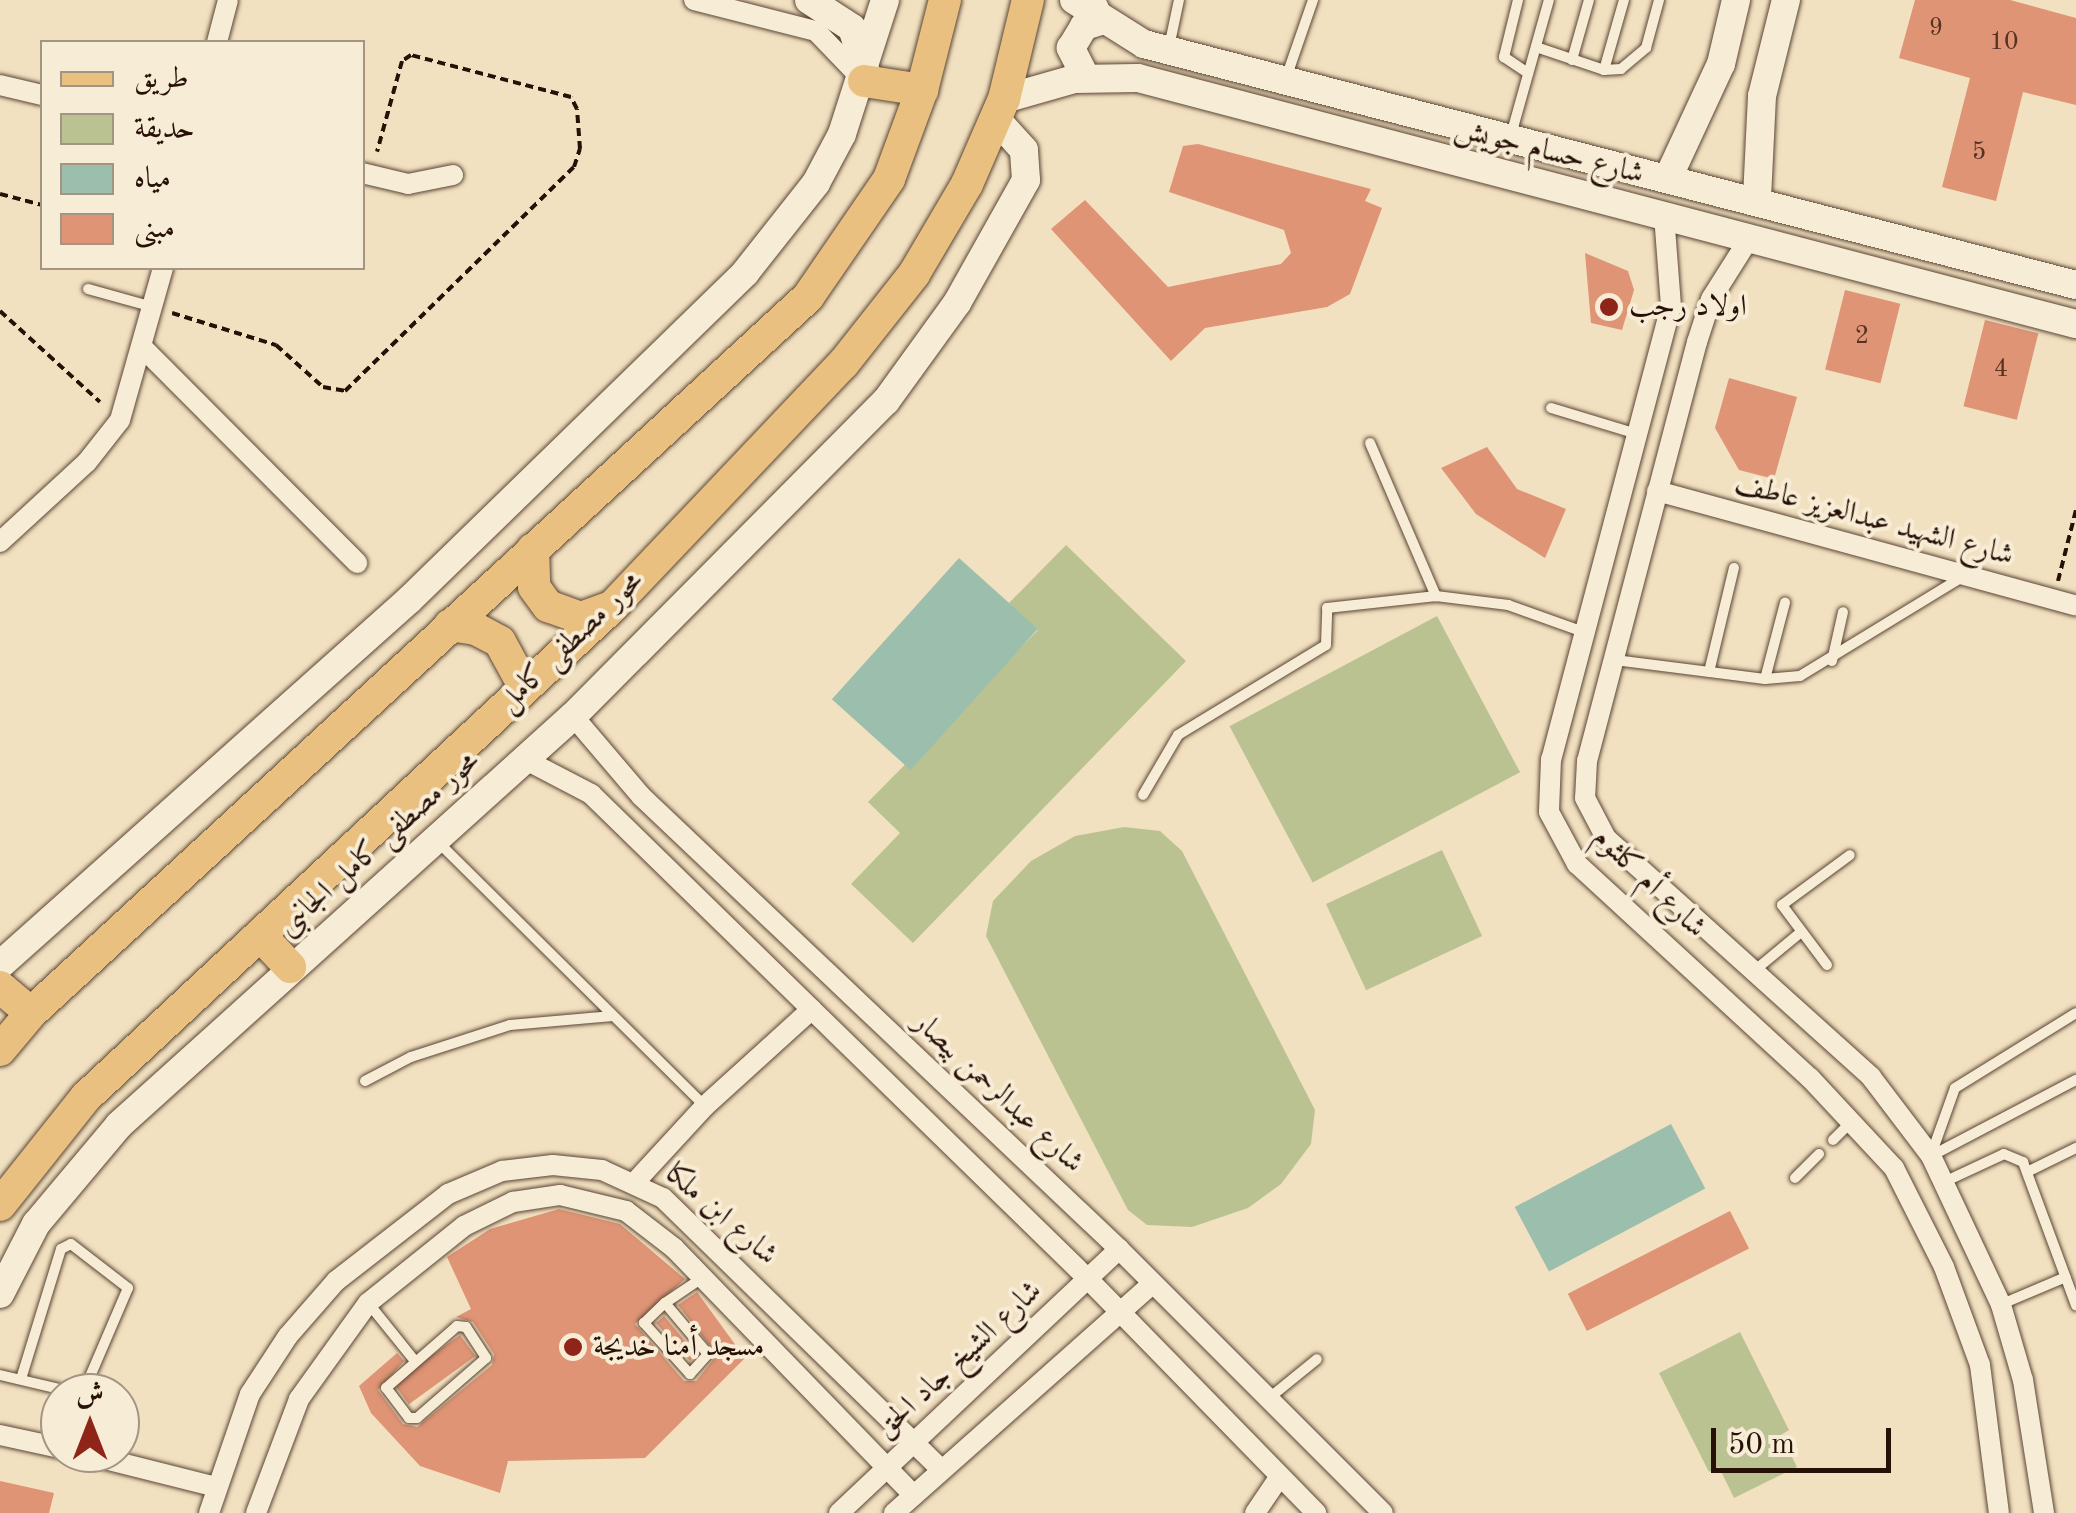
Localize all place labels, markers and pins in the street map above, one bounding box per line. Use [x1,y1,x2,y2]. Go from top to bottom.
place label: اولاد رجب [1629,289,1747,325]
marker: اولاد رجب [1598,296,1620,318]
place label: مسجد أمنا خديجة [593,1329,764,1365]
marker: مسجد أمنا خديجة [562,1336,584,1358]

